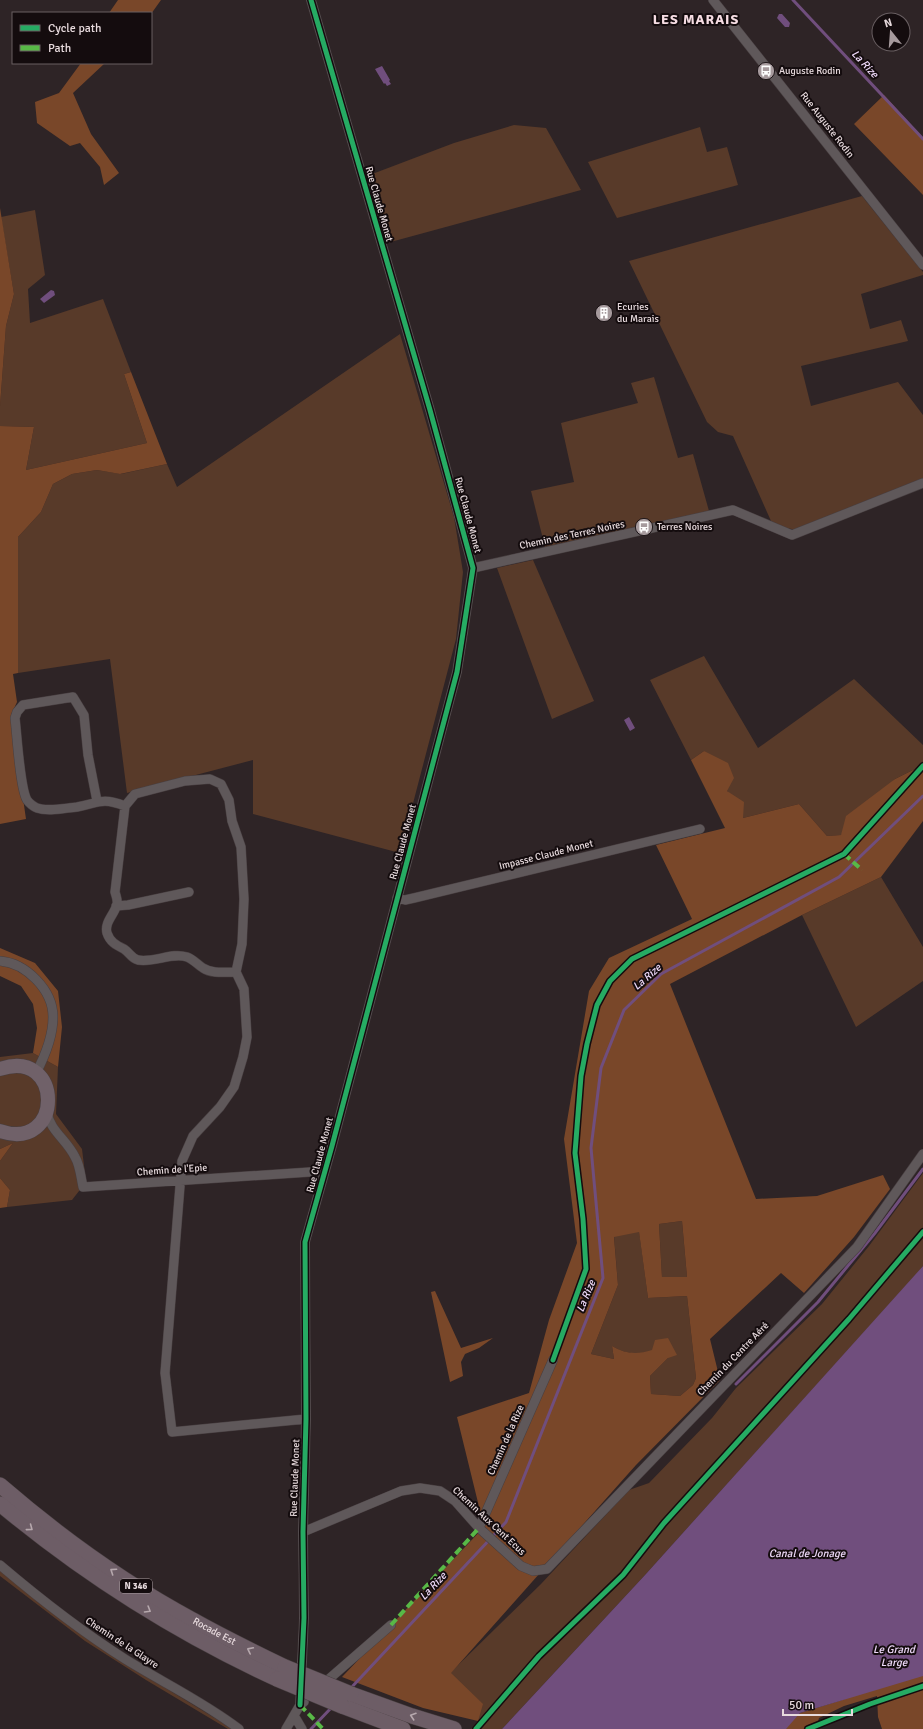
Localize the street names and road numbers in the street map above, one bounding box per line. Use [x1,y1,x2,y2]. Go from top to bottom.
street label: Rue Auguste Rodin [798,90,856,160]
street label: Rue Claude Monet [363,165,396,243]
street label: Rue Claude Monet [452,476,484,555]
street label: Chemin des Terres Noires [518,518,626,552]
street label: Rue Claude Monet [387,802,419,881]
street label: Impasse Claude Monet [498,837,595,872]
street label: Rue Claude Monet [304,1115,336,1194]
street label: Chemin de l'Epie [136,1162,208,1178]
street label: Chemin du Centre Aéré [695,1320,771,1398]
street label: Chemin de la Rize [485,1403,527,1477]
street label: Rue Claude Monet [288,1438,302,1517]
street label: Chemin Aux Cent Ecus [450,1484,528,1558]
road number: N 346 [120,1579,152,1593]
street label: Chemin de la Glayre [83,1615,161,1671]
street label: Rocade Est [191,1615,238,1648]

